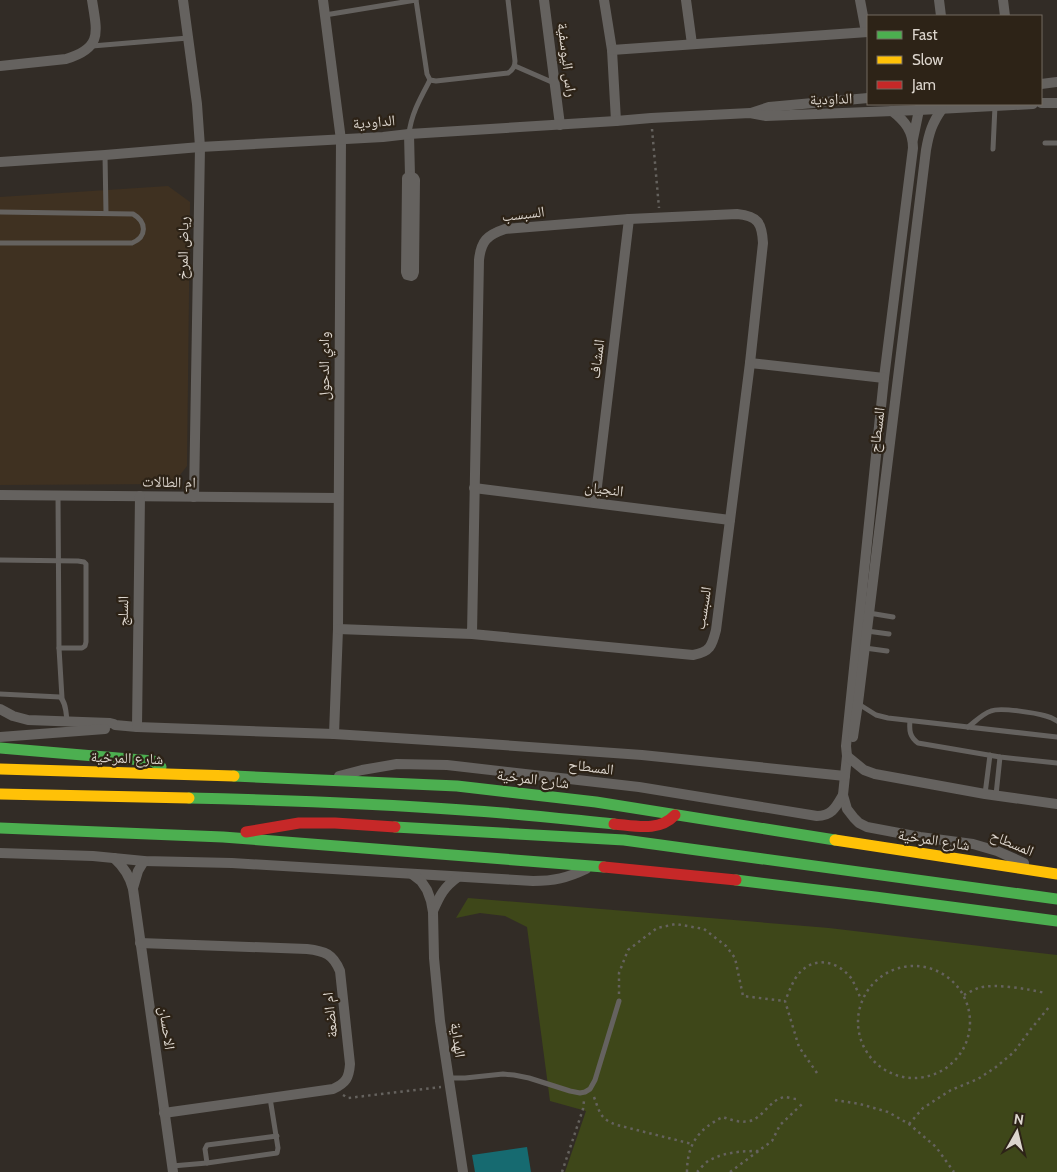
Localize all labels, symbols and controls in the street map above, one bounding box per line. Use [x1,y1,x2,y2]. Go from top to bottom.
legend [867,15,1042,105]
street label: راس اليوسفية [553,22,581,99]
text: Fast [912,26,937,44]
text: Slow [912,51,943,69]
text: Jam [911,76,936,94]
street label: الداودية [809,89,853,109]
street label: الداودية [352,111,396,133]
street label: السبسب [500,202,546,226]
street label: رياض المرخ [173,216,194,280]
street label: وادي الدحول [315,332,336,400]
street label: المشاف [586,338,608,380]
street label: المسطاح [865,406,890,454]
street label: ام الطالات [142,473,196,492]
street label: النجيان [583,478,625,501]
street label: السبسب [691,585,715,631]
street label: السلج [114,596,133,626]
street label: شارع المرخية [90,748,164,769]
street label: المسطاح [567,755,615,780]
street label: شارع المرخية [496,766,570,793]
street label: شارع المرخية [897,825,971,856]
street label: المسطاح [987,826,1037,861]
street label: ام الضعة [319,991,342,1039]
street label: الاحسان [154,1005,179,1051]
street label: الهداية [447,1021,469,1059]
north arrow [992,1107,1042,1157]
text: N [1013,1110,1025,1129]

